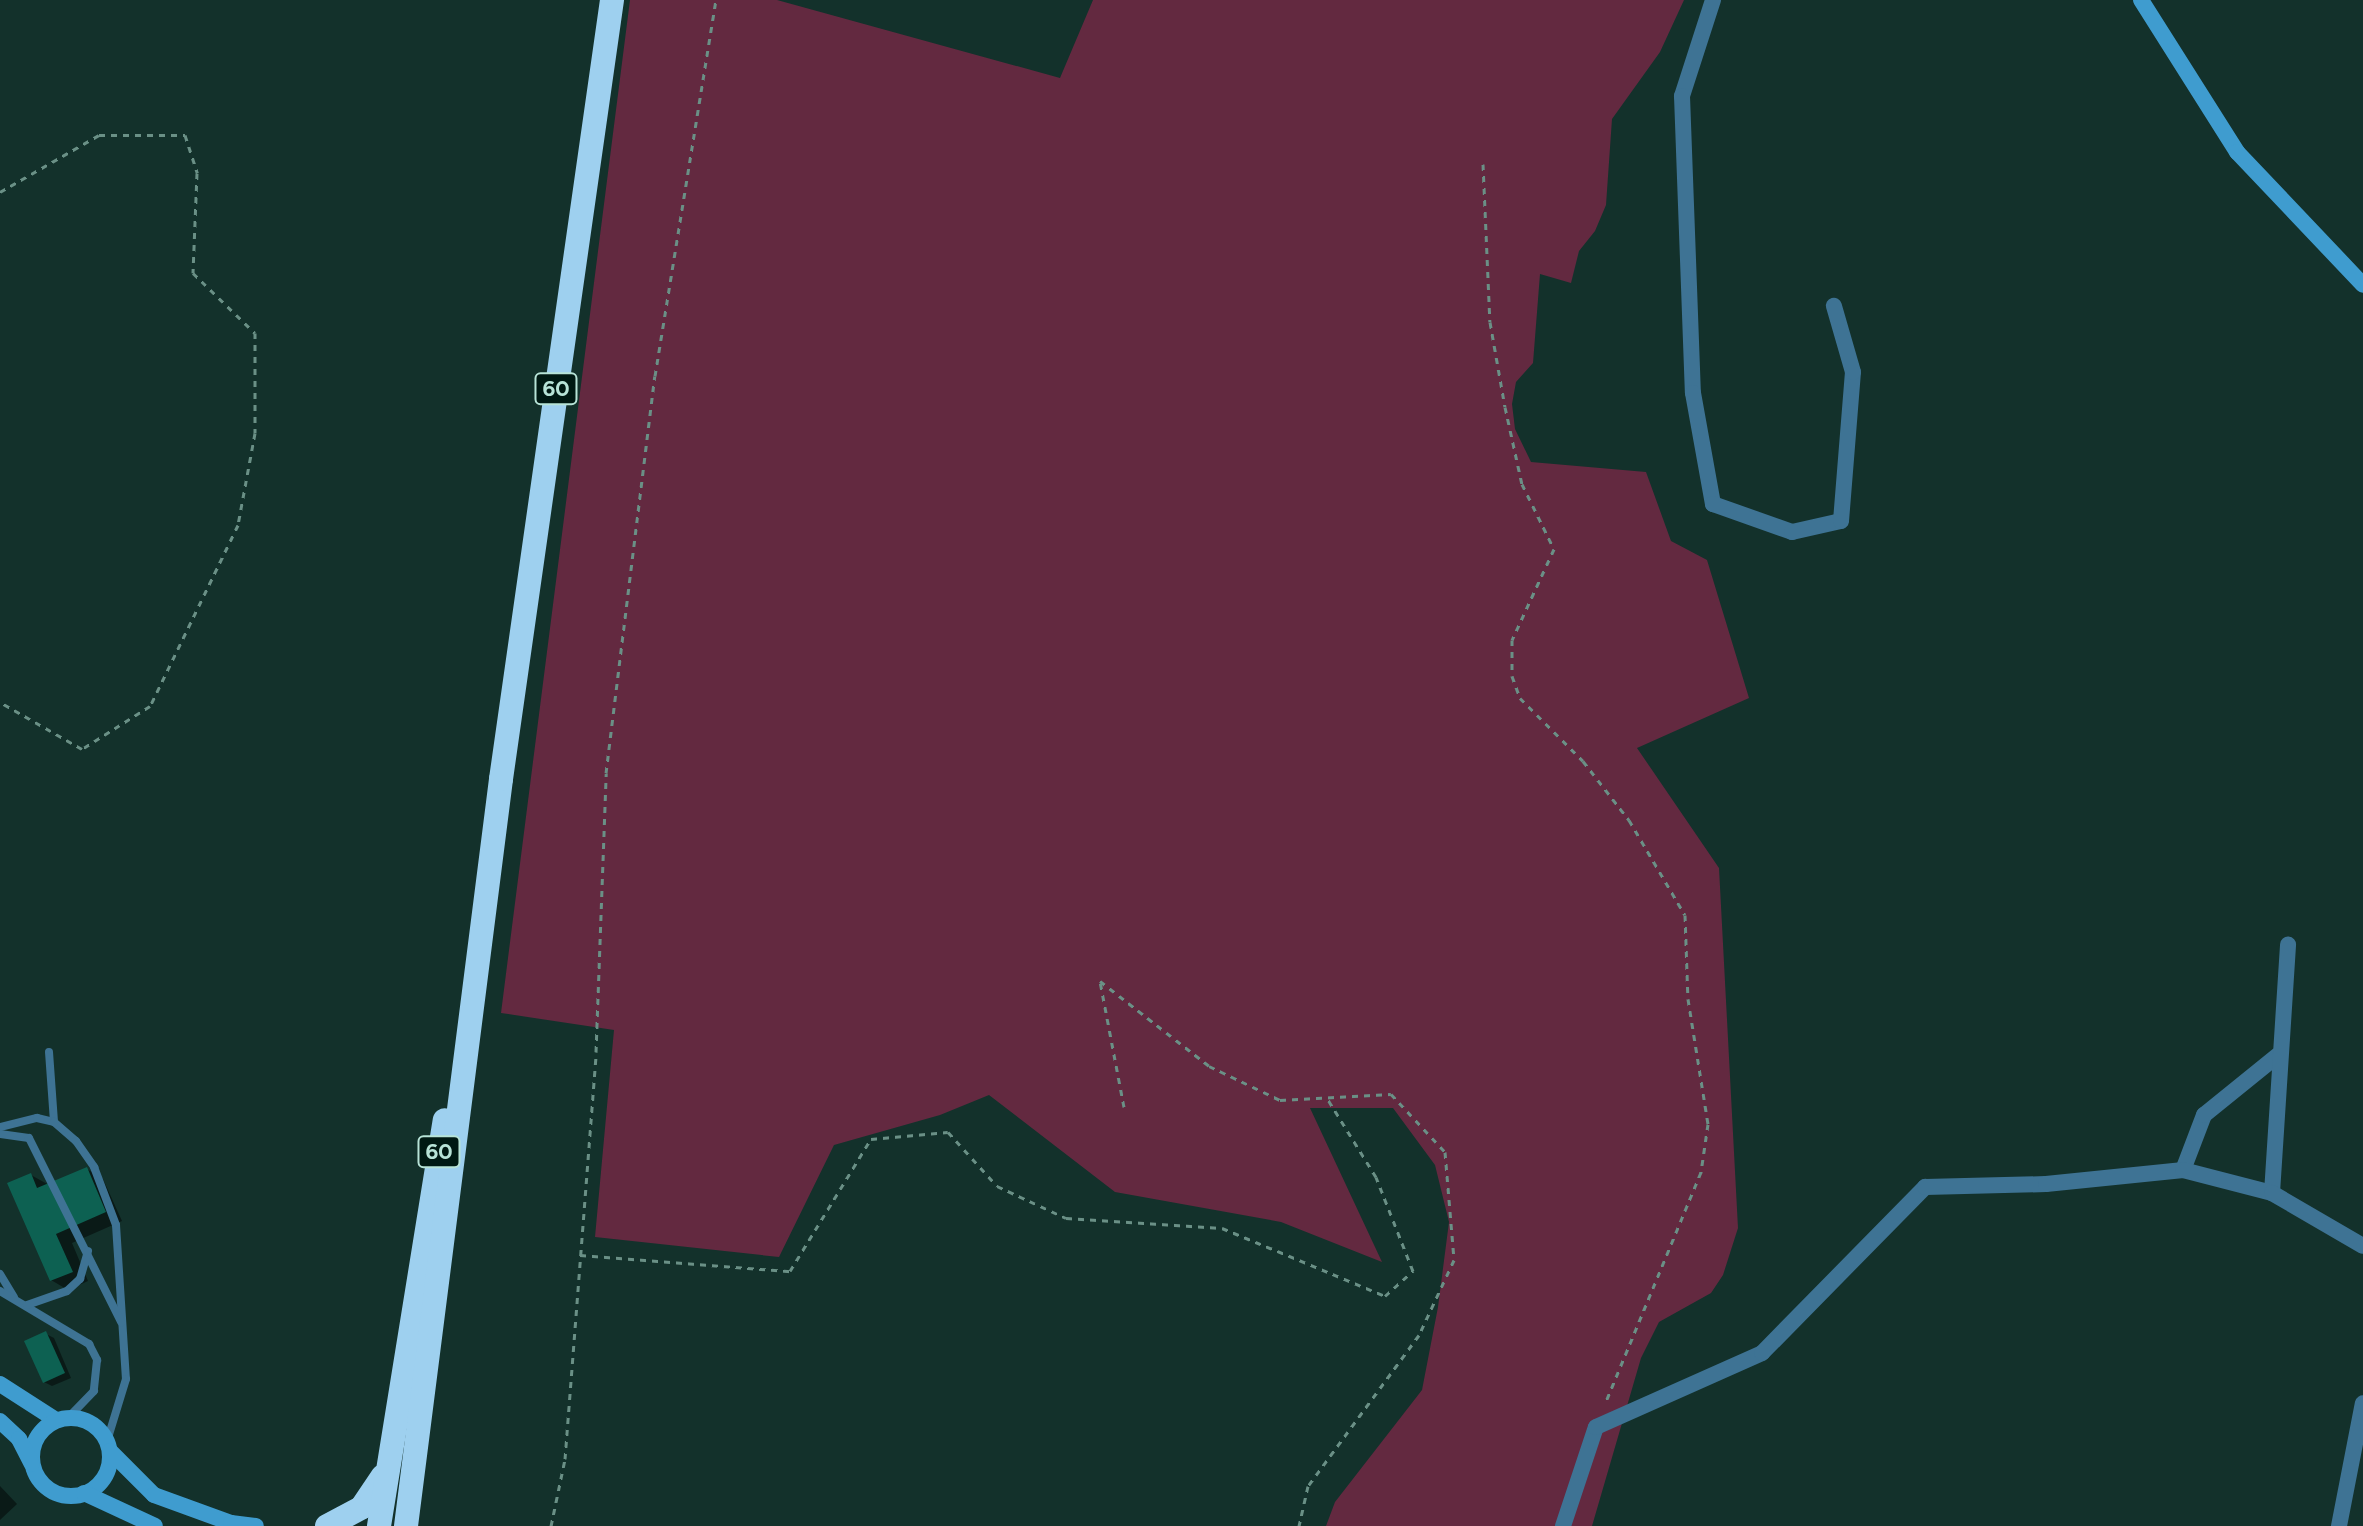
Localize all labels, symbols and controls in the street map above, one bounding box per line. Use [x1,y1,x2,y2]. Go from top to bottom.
road number: 60 [534,371,578,407]
road number: 60 [417,1134,461,1170]

